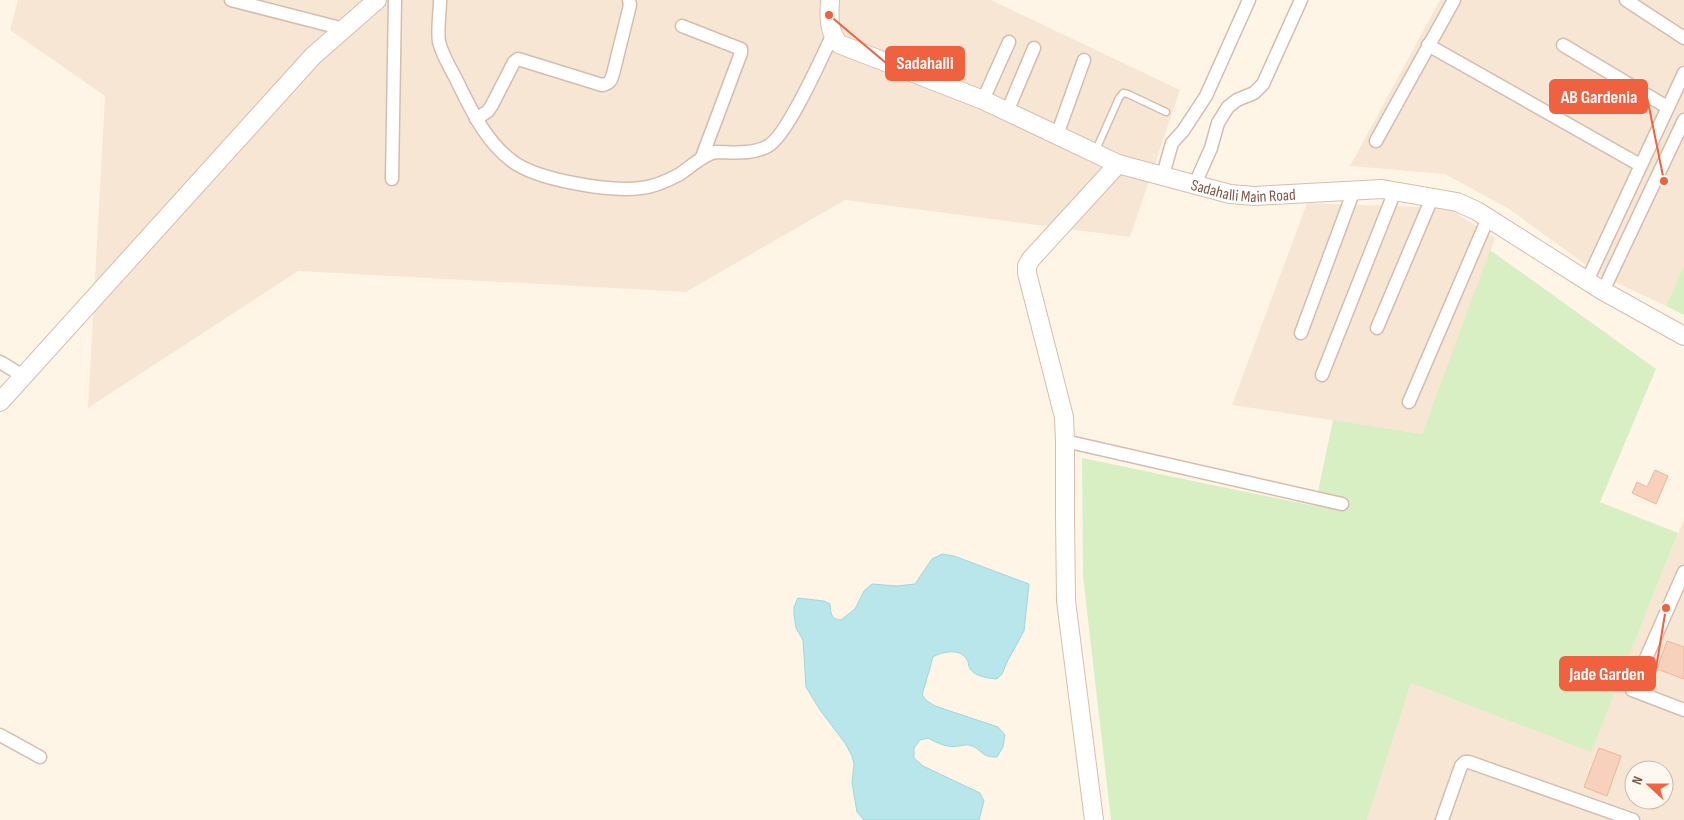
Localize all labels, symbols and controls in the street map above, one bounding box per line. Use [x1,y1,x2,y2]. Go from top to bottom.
callout: Sadahalli [886,47,964,80]
text: Sadahalli [896,53,954,74]
callout: AB Gardenia [1550,80,1647,113]
text: AB Gardenia [1560,87,1637,108]
street label: Sadahalli Main Road [1189,176,1296,207]
callout: Jade Garden [1560,657,1655,690]
text: Jade Garden [1568,664,1645,685]
north arrow [1624,760,1674,810]
text: N [1628,774,1647,787]

